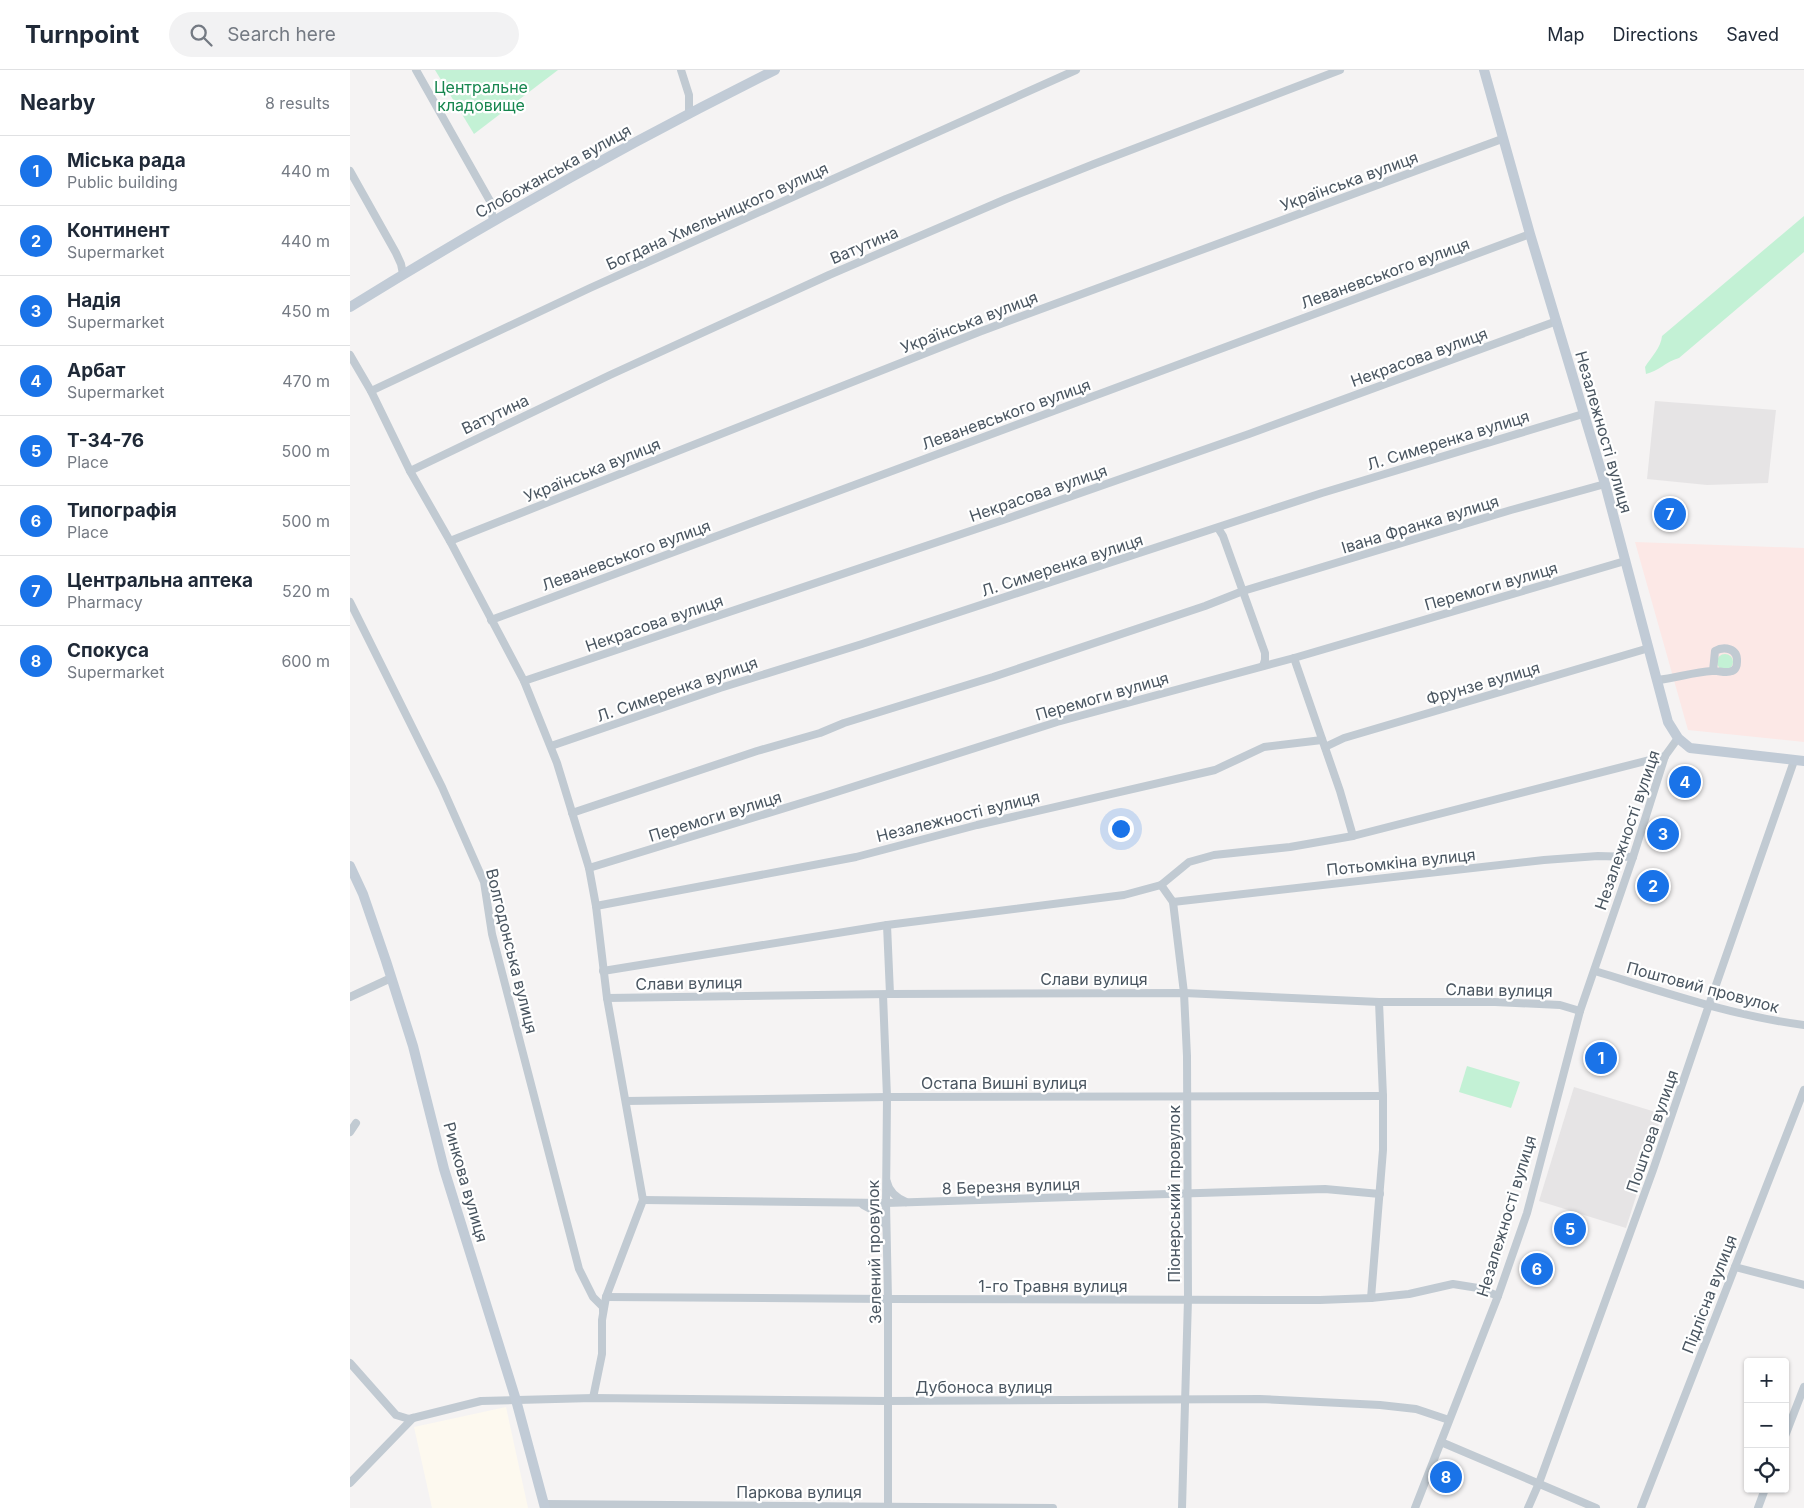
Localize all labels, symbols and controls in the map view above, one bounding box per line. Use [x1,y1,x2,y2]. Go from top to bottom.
search box [169,12,519,57]
text: Turnpoint [25,20,139,49]
icon: search [187,21,215,49]
text: Search here [227,23,336,46]
text: Map [1547,24,1585,45]
text: Directions [1613,24,1698,45]
text: Saved [1726,24,1779,45]
park label: Центральне кладовище [434,77,528,115]
text: Nearby [20,90,95,115]
text: 8 results [265,93,330,113]
street label: Слобожанська вулиця [472,120,634,222]
street label: Українська вулиця [1277,147,1421,215]
text: Міська рада [67,149,186,172]
street label: Богдана Хмельницкого вулиця [603,158,831,274]
text: 1 [33,161,39,181]
text: 440 m [281,161,330,181]
text: Public building [67,172,178,192]
text: Континент [67,219,170,242]
street label: Ватутина [827,222,901,268]
text: 2 [31,231,41,251]
text: 440 m [281,231,330,251]
street label: Леваневського вулиця [1298,233,1472,313]
text: Supermarket [67,242,164,262]
street label: Українська вулиця [897,287,1041,357]
text: Надiя [67,289,121,312]
text: 3 [31,301,41,321]
text: 450 m [281,301,330,321]
text: Supermarket [67,312,164,332]
street label: Некрасова вулиця [1348,323,1490,391]
street label: Незалежності вулиця [1571,349,1637,515]
text: Арбат [67,359,125,382]
text: 4 [31,371,41,391]
text: 470 m [282,371,330,391]
street label: Леваневського вулиця [919,374,1093,454]
text: Supermarket [67,382,164,402]
street label: Ватутина [458,390,532,438]
street label: Л. Симеренка вулиця [1364,406,1532,474]
text: Т-34-76 [67,429,144,452]
street label: Українська вулиця [521,433,663,507]
text: 5 [31,441,41,461]
text: 500 m [282,441,330,461]
text: Place [67,452,109,472]
street label: Некрасова вулиця [966,460,1110,526]
street label: Івана Франка вулиця [1339,491,1501,557]
pin: 7 [1654,495,1686,533]
text: Типографія [67,499,177,522]
text: 6 [31,511,41,531]
text: 500 m [282,511,330,531]
street label: Леваневського вулиця [539,515,713,595]
text: Place [67,522,109,542]
street label: Л. Симеренка вулиця [979,529,1145,601]
street label: Перемоги вулиця [1422,557,1560,615]
text: Центральна аптека [67,569,253,592]
text: 7 [31,581,41,601]
text: 520 m [282,581,330,601]
street label: Некрасова вулиця [582,590,726,656]
text: Pharmacy [67,592,143,612]
text: Спокуса [67,639,149,662]
text: 8 [31,651,41,671]
text: 600 m [281,651,330,671]
street label: Л. Симеренка вулиця [594,652,760,726]
street label: Фрунзе вулиця [1424,657,1542,709]
text: Supermarket [67,662,164,682]
street label: Перемоги вулиця [1033,667,1171,725]
street label: Незалежності вулиця [1590,747,1664,913]
pin: 4 [1669,763,1701,801]
street label: Перемоги вулиця [646,786,784,846]
street label: Незалежності вулиця [874,786,1042,846]
pin: 3 [1647,815,1679,853]
your location [1108,816,1134,842]
street label: Потьомкіна вулиця [1325,844,1477,880]
street label: Волгодонська вулиця [482,866,542,1036]
pin: 2 [1637,867,1669,905]
street label: Поштовий провулок [1624,957,1782,1017]
street label: Слави вулиця [1040,969,1148,989]
street label: Слави вулиця [635,972,743,994]
street label: Слави вулиця [1445,979,1553,1001]
pin: 1 [1585,1039,1617,1077]
street label: Поштова вулиця [1622,1067,1682,1195]
street label: Остапа Вишні вулиця [921,1073,1087,1093]
street label: Піонерський провулок [1164,1105,1184,1283]
street label: Ринкова вулиця [439,1120,493,1244]
street label: Незалежності вулиця [1472,1133,1540,1299]
street label: 8 Березня вулиця [942,1174,1080,1198]
street label: Зелений провулок [863,1179,885,1324]
pin: 5 [1554,1210,1586,1248]
street label: Підлісна вулиця [1677,1232,1741,1356]
pin: 6 [1521,1250,1553,1288]
street label: 1-го Травня вулиця [978,1276,1128,1296]
map controls [1744,1358,1789,1493]
button: + [1744,1358,1789,1403]
street label: Дубоноса вулиця [915,1377,1053,1397]
button: − [1744,1403,1789,1448]
button: locate [1744,1448,1789,1493]
pin: 8 [1430,1458,1462,1496]
street label: Паркова вулиця [736,1482,862,1502]

